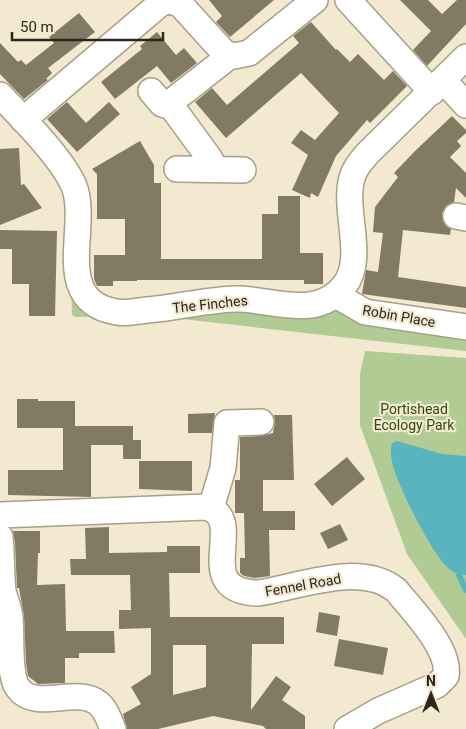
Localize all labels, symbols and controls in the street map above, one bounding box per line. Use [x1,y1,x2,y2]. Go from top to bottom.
scale bar [12,10,164,42]
text: 50 m [20,18,54,36]
street label: The Finches [172,292,248,316]
street label: Robin Place [361,302,437,330]
park label: Portishead Ecology Park [374,401,455,433]
street label: Fennel Road [264,570,342,600]
north arrow [406,669,456,719]
text: N [426,673,436,689]

